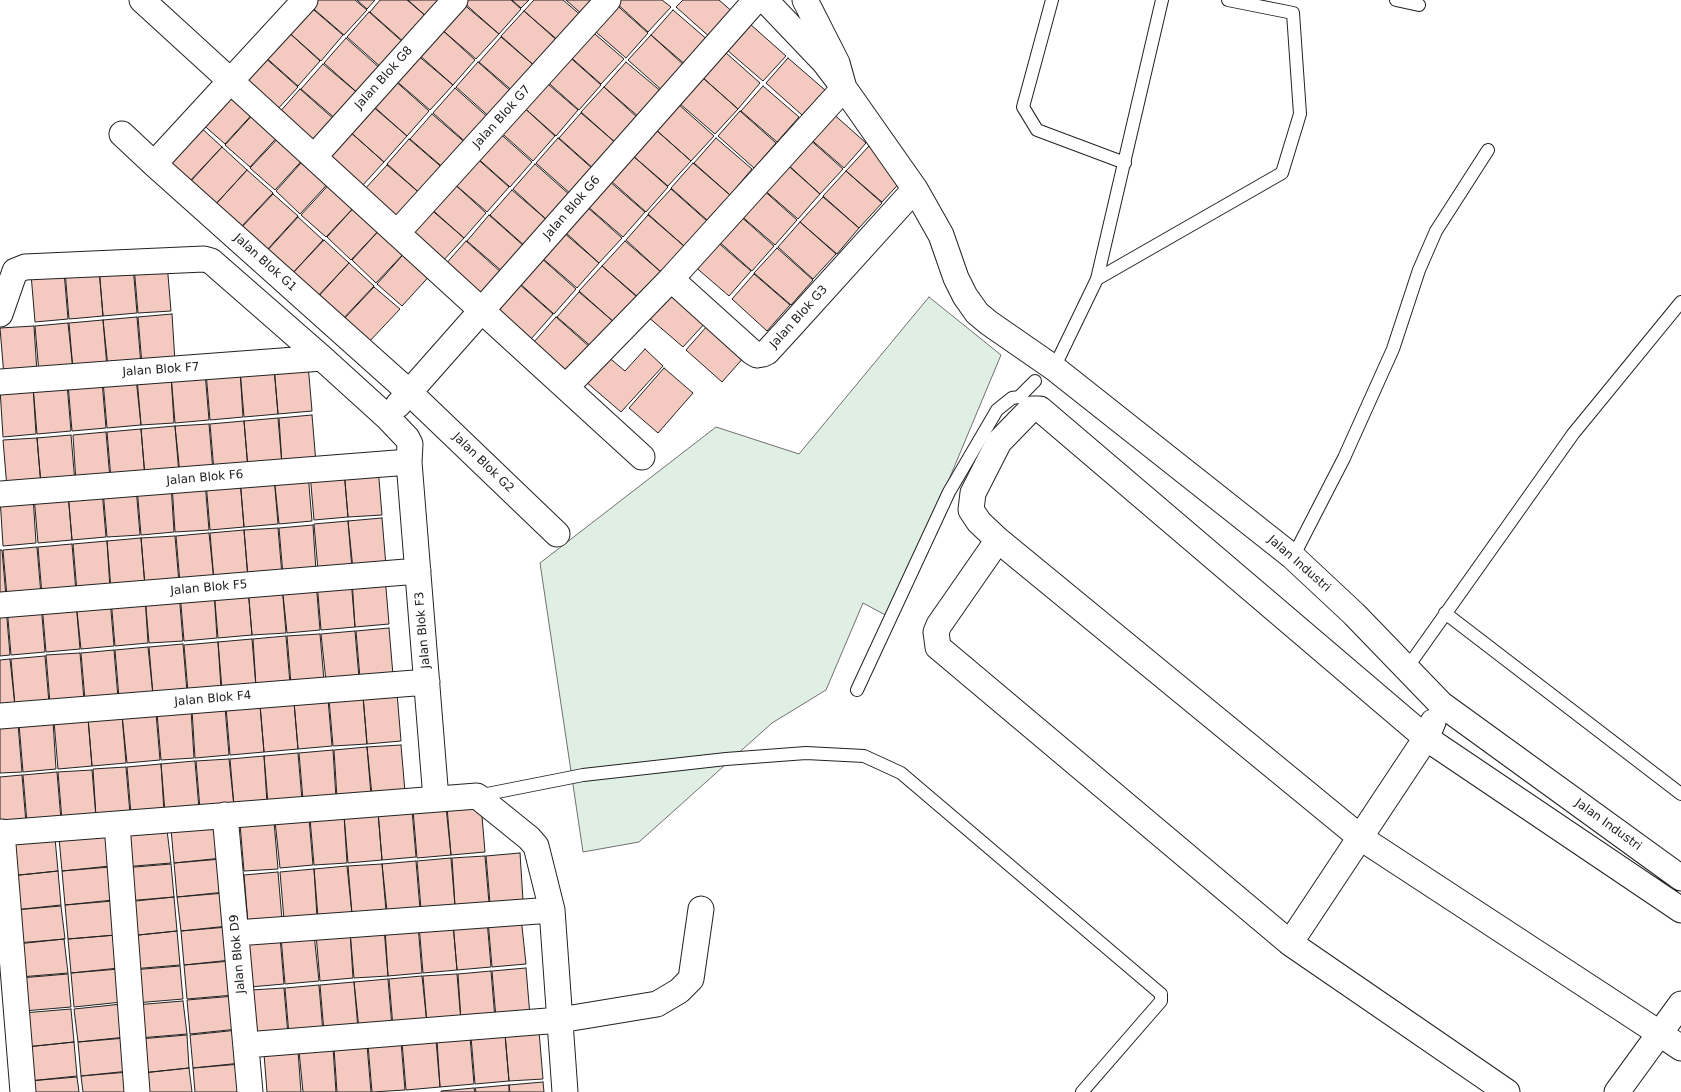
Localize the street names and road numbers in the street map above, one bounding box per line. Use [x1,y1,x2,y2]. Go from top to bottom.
street label: Jalan Blok G8 [352,44,416,112]
street label: Jalan Blok G7 [470,83,534,151]
street label: Jalan Blok G6 [540,173,604,243]
street label: Jalan Blok G1 [231,231,299,295]
street label: Jalan Blok G3 [767,283,831,351]
street label: Jalan Blok F7 [122,360,200,380]
street label: Jalan Blok G2 [449,430,517,496]
street label: Jalan Blok F6 [166,467,244,489]
street label: Jalan Industri [1265,533,1333,595]
street label: Jalan Blok F5 [170,577,248,599]
street label: Jalan Blok F3 [412,591,434,669]
street label: Jalan Blok F4 [174,688,252,710]
street label: Jalan Industri [1572,796,1644,854]
street label: Jalan Blok D9 [227,914,249,994]

